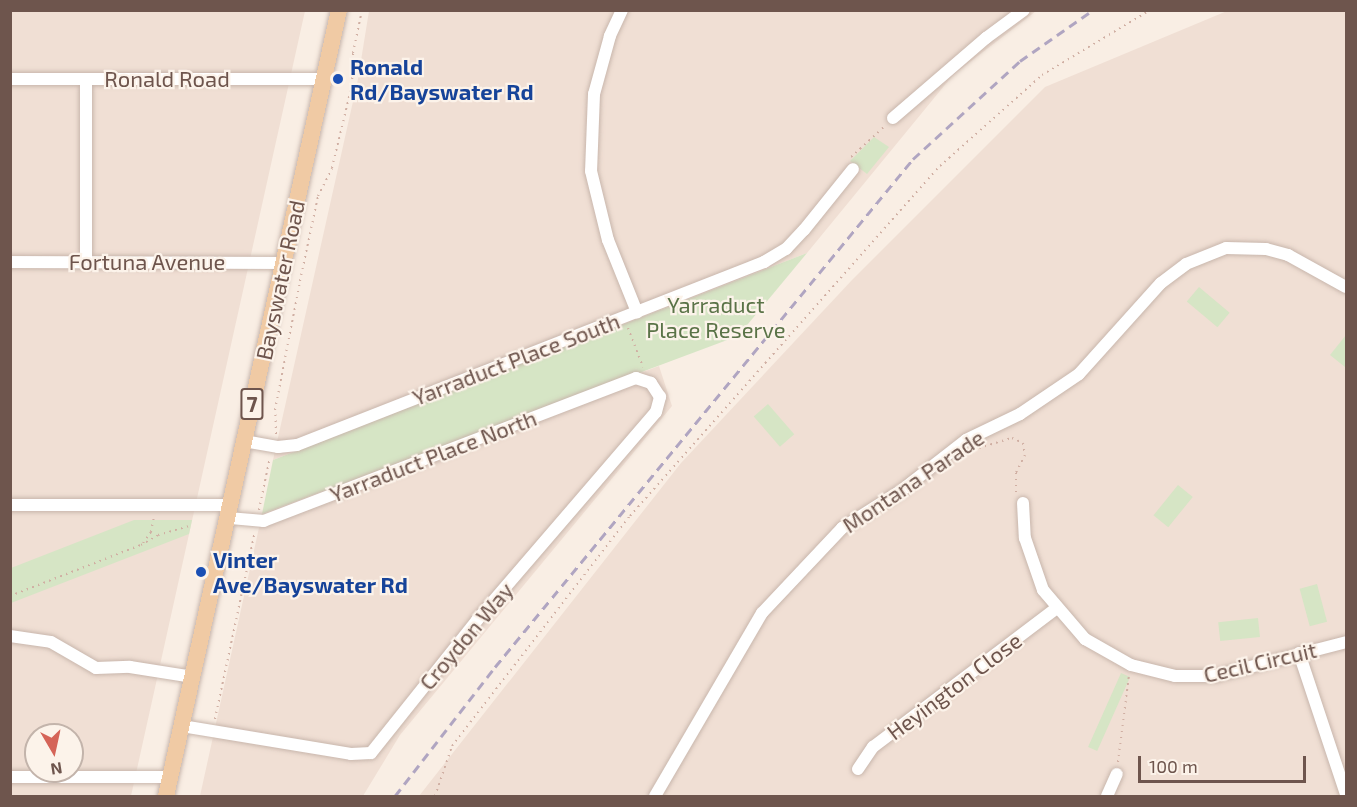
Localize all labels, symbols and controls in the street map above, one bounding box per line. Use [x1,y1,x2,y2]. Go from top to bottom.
place label: Ronald Rd/Bayswater Rd [350,53,534,104]
street label: Ronald Road [104,66,230,92]
marker: Ronald Rd/Bayswater Rd [331,72,345,86]
street label: Bayswater Road [250,197,310,363]
street label: Fortuna Avenue [68,249,226,275]
park label: Yarraduct Place Reserve [646,291,786,342]
street label: Yarraduct Place South [409,307,623,411]
road number: 7 [240,386,264,422]
street label: Yarraduct Place North [326,404,540,508]
street label: Montana Parade [837,424,989,538]
place label: Vinter Ave/Bayswater Rd [213,546,408,598]
marker: Vinter Ave/Bayswater Rd [194,565,208,579]
street label: Croydon Way [413,577,519,695]
street label: Heyington Close [881,627,1027,745]
street label: Cecil Circuit [1201,636,1319,688]
north arrow [24,723,84,783]
scale bar [1141,744,1309,782]
text: 100 m [1149,755,1198,777]
text: N [49,759,64,780]

